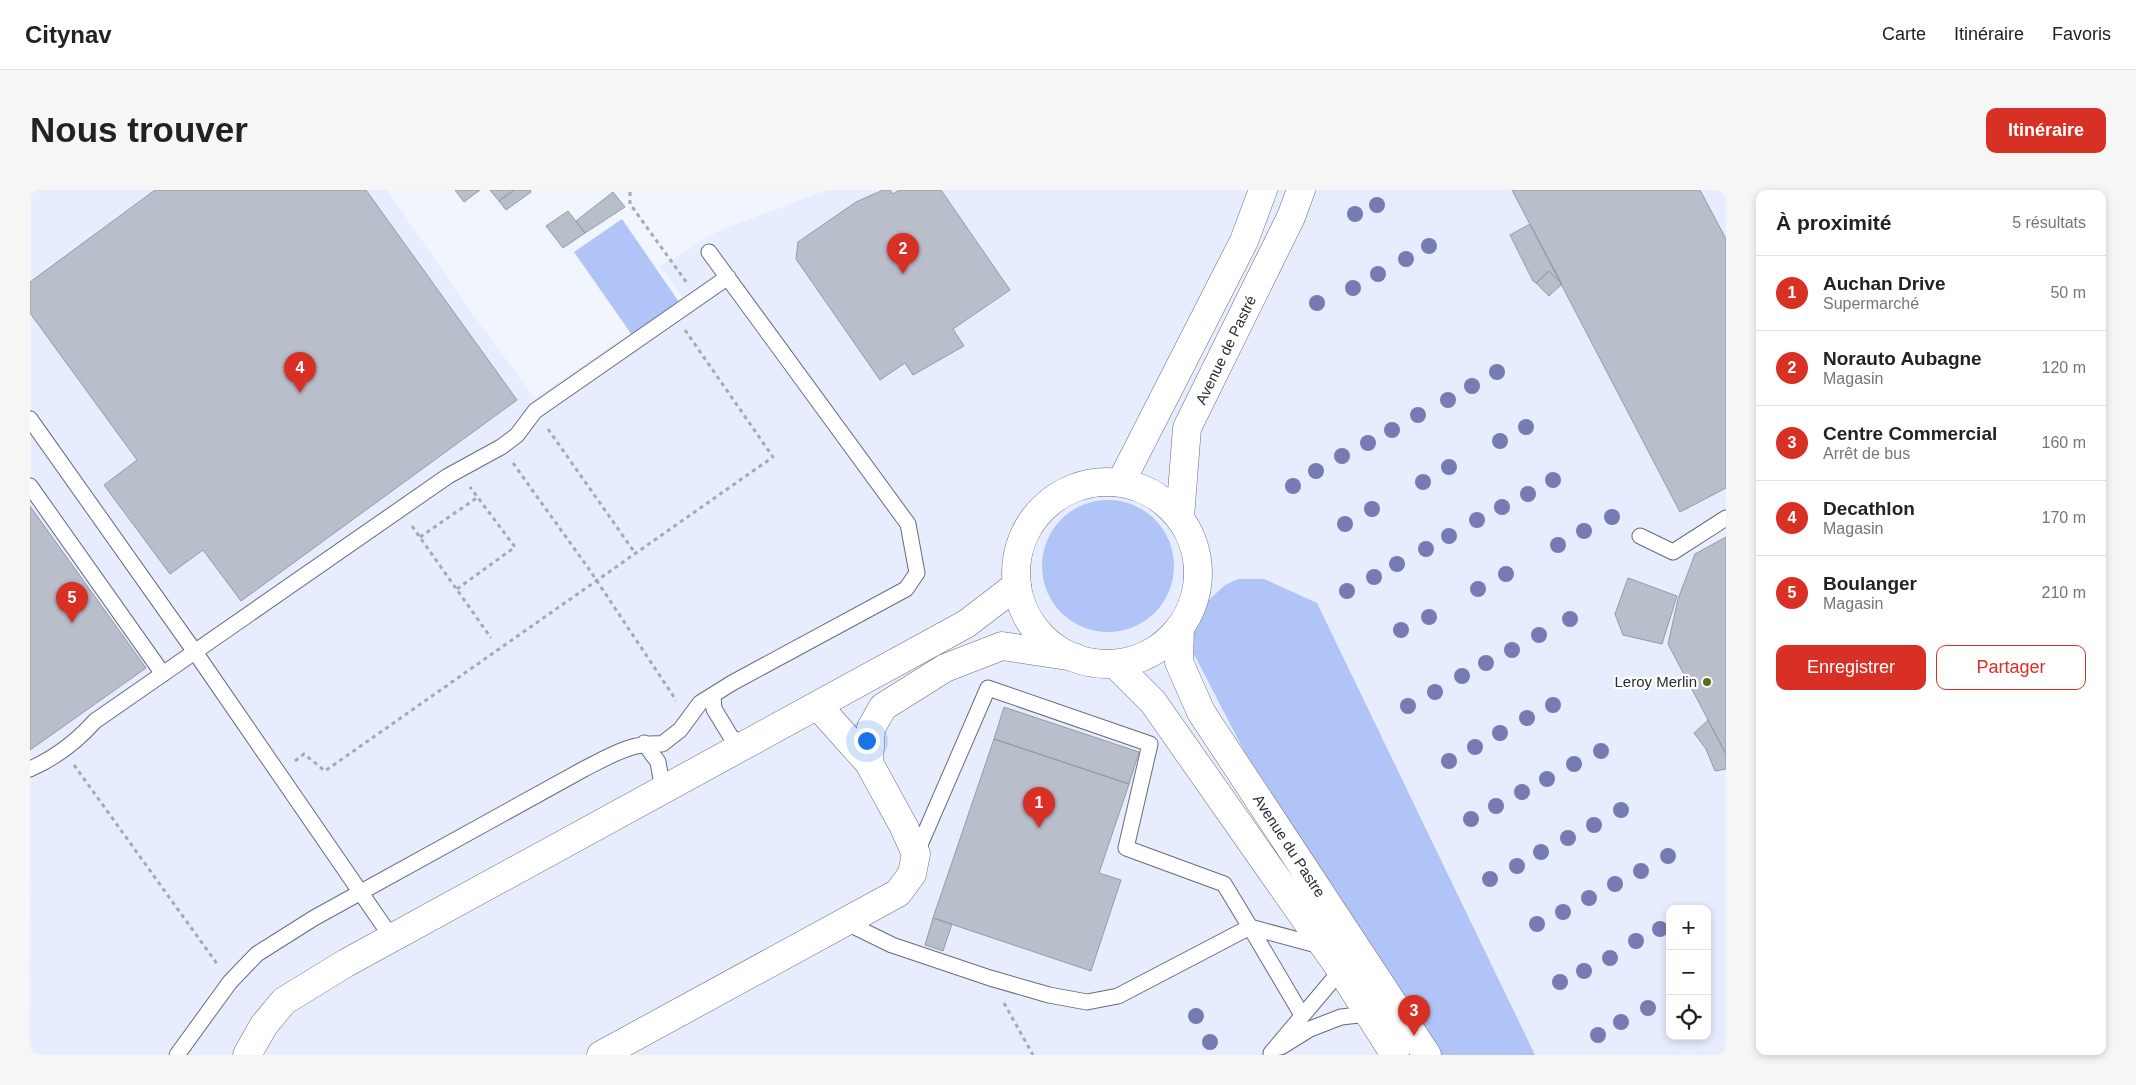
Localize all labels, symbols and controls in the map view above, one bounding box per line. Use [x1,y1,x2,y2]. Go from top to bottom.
text: Citynav [25,21,112,48]
text: Carte [1882,24,1926,44]
text: Itinéraire [1954,24,2024,44]
text: Favoris [2052,24,2111,44]
button: Itinéraire [1986,108,2106,153]
text: Nous trouver [30,110,248,149]
text: À proximité [1776,211,1892,234]
text: 5 résultats [2012,214,2086,231]
pin: 2 [887,233,919,274]
text: Auchan Drive [1823,273,1945,294]
text: 1 [1788,284,1796,301]
text: 50 m [2050,284,2086,301]
street label: Avenue de Pastré [1192,293,1259,407]
text: Supermarché [1823,295,1919,312]
text: Norauto Aubagne [1823,348,1982,369]
pin: 4 [284,352,316,393]
text: 2 [1788,359,1796,376]
text: 120 m [2042,359,2086,376]
text: Magasin [1823,370,1883,387]
text: Centre Commercial [1823,423,1997,444]
text: 3 [1788,434,1796,451]
text: 160 m [2042,434,2086,451]
text: Arrêt de bus [1823,445,1910,462]
text: Decathlon [1823,498,1915,519]
text: 4 [1788,509,1796,526]
text: 170 m [2042,509,2086,526]
text: Magasin [1823,520,1883,537]
text: Boulanger [1823,573,1917,594]
pin: 5 [56,582,88,623]
text: 5 [1788,584,1796,601]
text: 210 m [2042,584,2086,601]
text: Magasin [1823,595,1883,612]
button: Enregistrer [1776,645,1926,690]
button: Partager [1936,645,2086,690]
place label: Leroy Merlin [1614,673,1697,690]
marker: Leroy Merlin [1701,676,1713,688]
your location [854,728,880,754]
pin: 1 [1023,787,1055,828]
street label: Avenue du Pastre [1250,791,1329,900]
map controls [1666,905,1711,1040]
button: + [1666,905,1711,950]
button: − [1666,950,1711,995]
pin: 3 [1398,995,1430,1036]
button: locate [1666,995,1711,1040]

